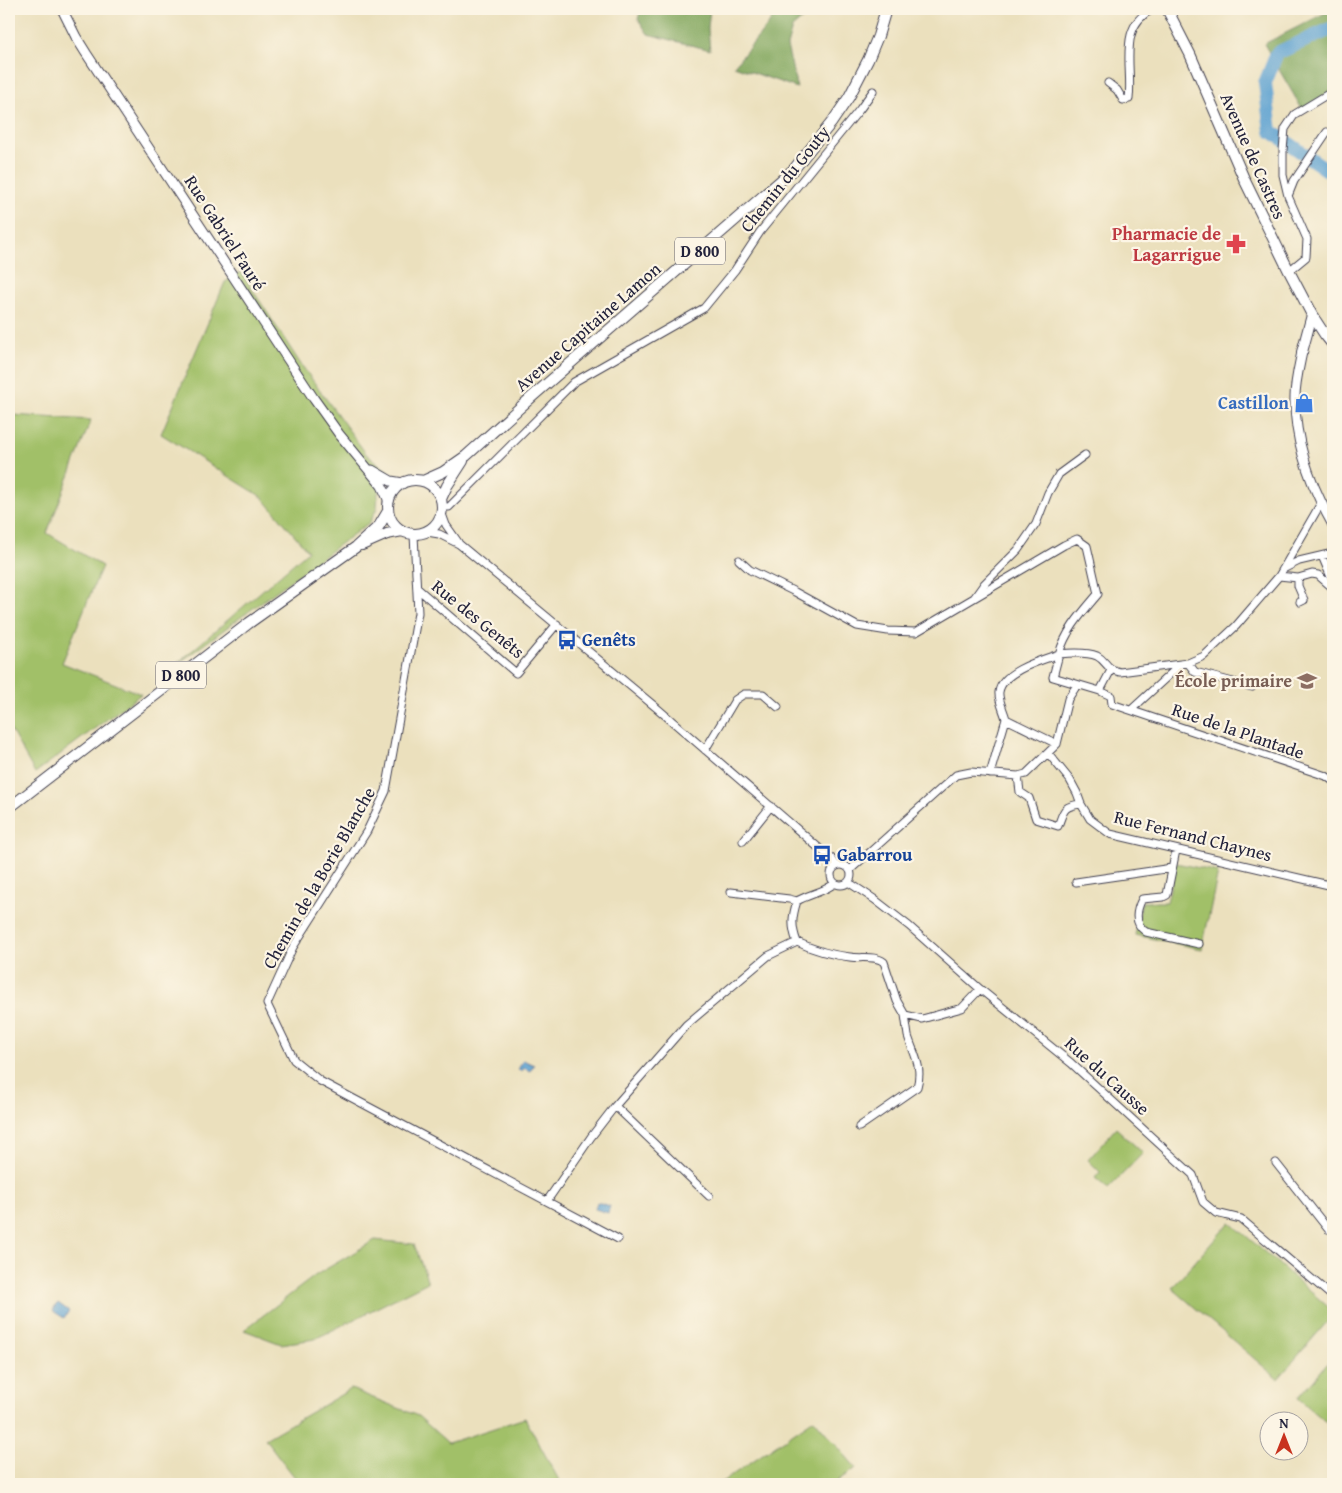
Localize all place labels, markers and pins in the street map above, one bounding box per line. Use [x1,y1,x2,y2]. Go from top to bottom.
place label: Pharmacie de Lagarrigue [1112,220,1221,268]
pharmacy icon: Pharmacie de Lagarrigue [1225,233,1247,255]
place label: Castillon [1218,389,1289,416]
shop icon: Castillon [1293,392,1315,414]
place label: Genêts [582,626,636,653]
bus stop icon: Genêts [556,629,578,651]
place label: École primaire [1175,667,1292,694]
school or university icon: École primaire [1296,670,1318,692]
place label: Gabarrou [837,841,913,868]
bus stop icon: Gabarrou [811,844,833,866]

